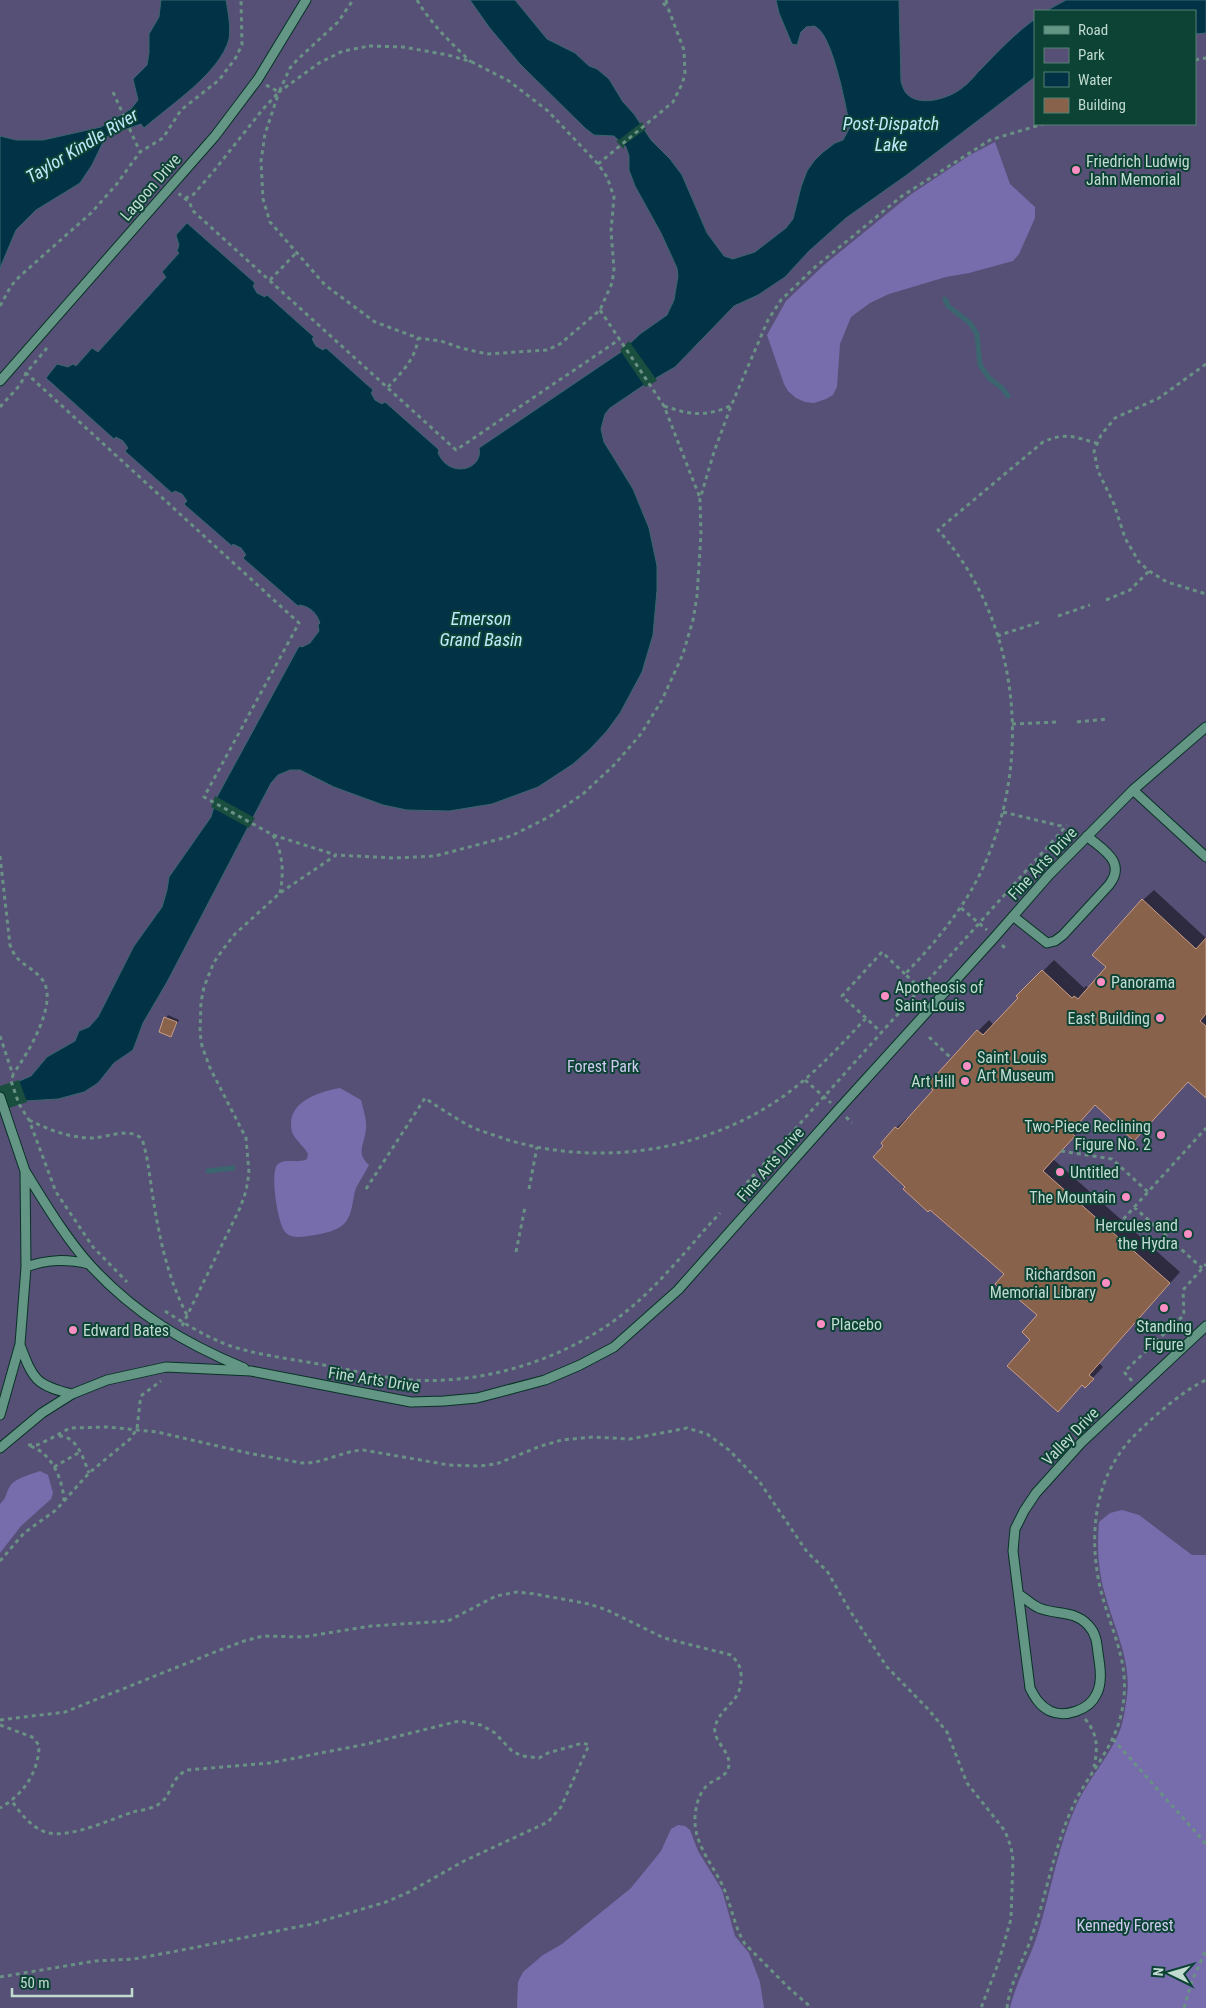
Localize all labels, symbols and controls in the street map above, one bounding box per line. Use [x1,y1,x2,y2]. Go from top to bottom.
legend [1034,10,1196,125]
text: Road [1078,21,1108,39]
text: Park [1078,46,1105,64]
text: Water [1078,71,1113,89]
text: Building [1078,96,1126,114]
water label: Taylor Kindle River [22,104,142,187]
water label: Post-Dispatch Lake [843,113,939,155]
street label: Lagoon Drive [116,150,185,225]
place label: Friedrich Ludwig Jahn Memorial [1086,152,1190,189]
marker: Friedrich Ludwig Jahn Memorial [1070,164,1082,176]
water label: Emerson Grand Basin [439,608,523,650]
street label: Fine Arts Drive [1004,823,1081,904]
place label: Panorama [1111,973,1175,992]
marker: Panorama [1095,976,1107,988]
place label: Apotheosis of Saint Louis [895,978,983,1015]
marker: Apotheosis of Saint Louis [879,990,891,1002]
place label: East Building [1068,1009,1150,1028]
marker: East Building [1154,1012,1166,1024]
place label: Saint Louis Art Museum [977,1048,1054,1085]
park label: Forest Park [567,1057,640,1076]
marker: Saint Louis Art Museum [961,1060,973,1072]
place label: Art Hill [911,1072,955,1091]
marker: Art Hill [959,1075,971,1087]
place label: Two-Piece Reclining Figure No. 2 [1024,1117,1151,1154]
street label: Fine Arts Drive [733,1123,808,1205]
marker: Two-Piece Reclining Figure No. 2 [1155,1129,1167,1141]
place label: Untitled [1070,1163,1119,1182]
marker: Untitled [1054,1166,1066,1178]
place label: The Mountain [1029,1188,1116,1207]
marker: The Mountain [1120,1191,1132,1203]
place label: Hercules and the Hydra [1095,1216,1178,1253]
marker: Hercules and the Hydra [1182,1228,1194,1240]
place label: Richardson Memorial Library [990,1265,1096,1302]
marker: Richardson Memorial Library [1100,1277,1112,1289]
marker: Standing Figure [1158,1302,1170,1314]
place label: Placebo [831,1315,882,1334]
place label: Standing Figure [1136,1317,1192,1354]
marker: Placebo [815,1318,827,1330]
place label: Edward Bates [83,1321,169,1340]
marker: Edward Bates [67,1324,79,1336]
street label: Fine Arts Drive [327,1363,421,1396]
street label: Valley Drive [1038,1403,1103,1469]
park label: Kennedy Forest [1076,1916,1174,1935]
north arrow [1146,1948,1196,1998]
scale bar [12,1966,132,1998]
text: N [1150,1967,1166,1977]
text: 50 m [20,1974,50,1992]

